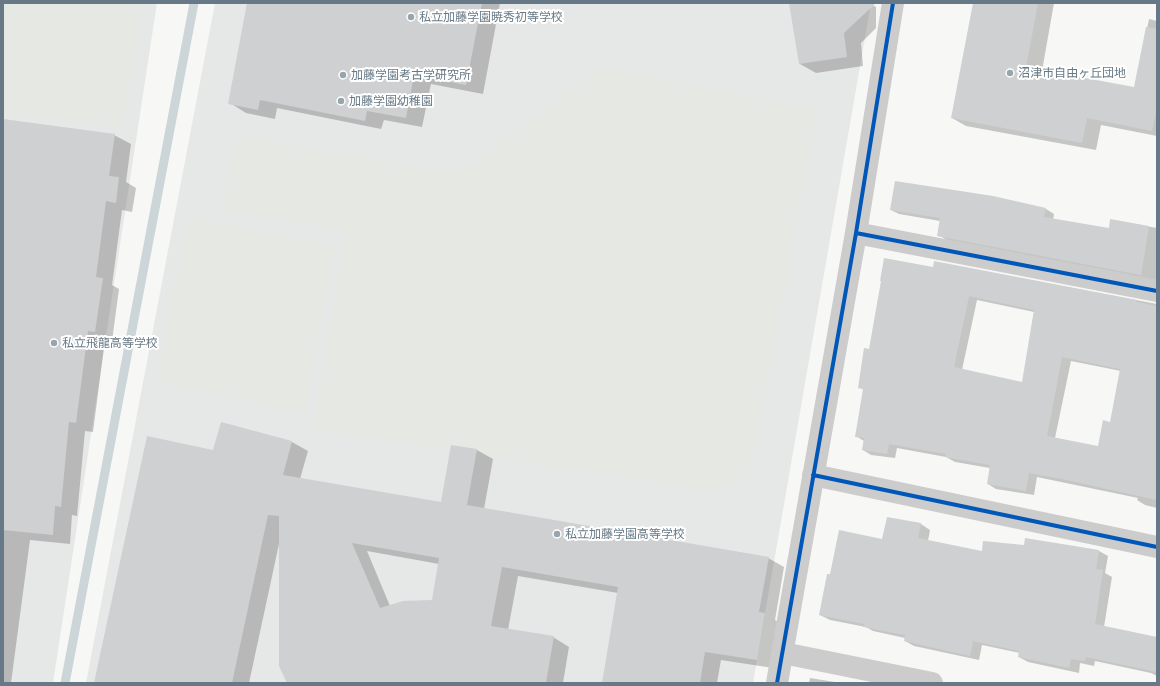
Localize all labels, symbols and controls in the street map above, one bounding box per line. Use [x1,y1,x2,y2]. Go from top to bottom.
place label: 私立加藤学園暁秀初等学校 [419,10,563,24]
marker: 私立加藤学園暁秀初等学校 [406,12,416,22]
place label: 沼津市自由ヶ丘団地 [1018,66,1126,80]
place label: 加藤学園考古学研究所 [351,68,471,82]
marker: 沼津市自由ヶ丘団地 [1005,68,1015,78]
marker: 加藤学園考古学研究所 [338,70,348,80]
place label: 加藤学園幼稚園 [349,94,433,108]
marker: 加藤学園幼稚園 [336,96,346,106]
place label: 私立飛龍高等学校 [62,336,158,350]
marker: 私立飛龍高等学校 [49,338,59,348]
place label: 私立加藤学園高等学校 [565,527,685,541]
marker: 私立加藤学園高等学校 [552,529,562,539]

